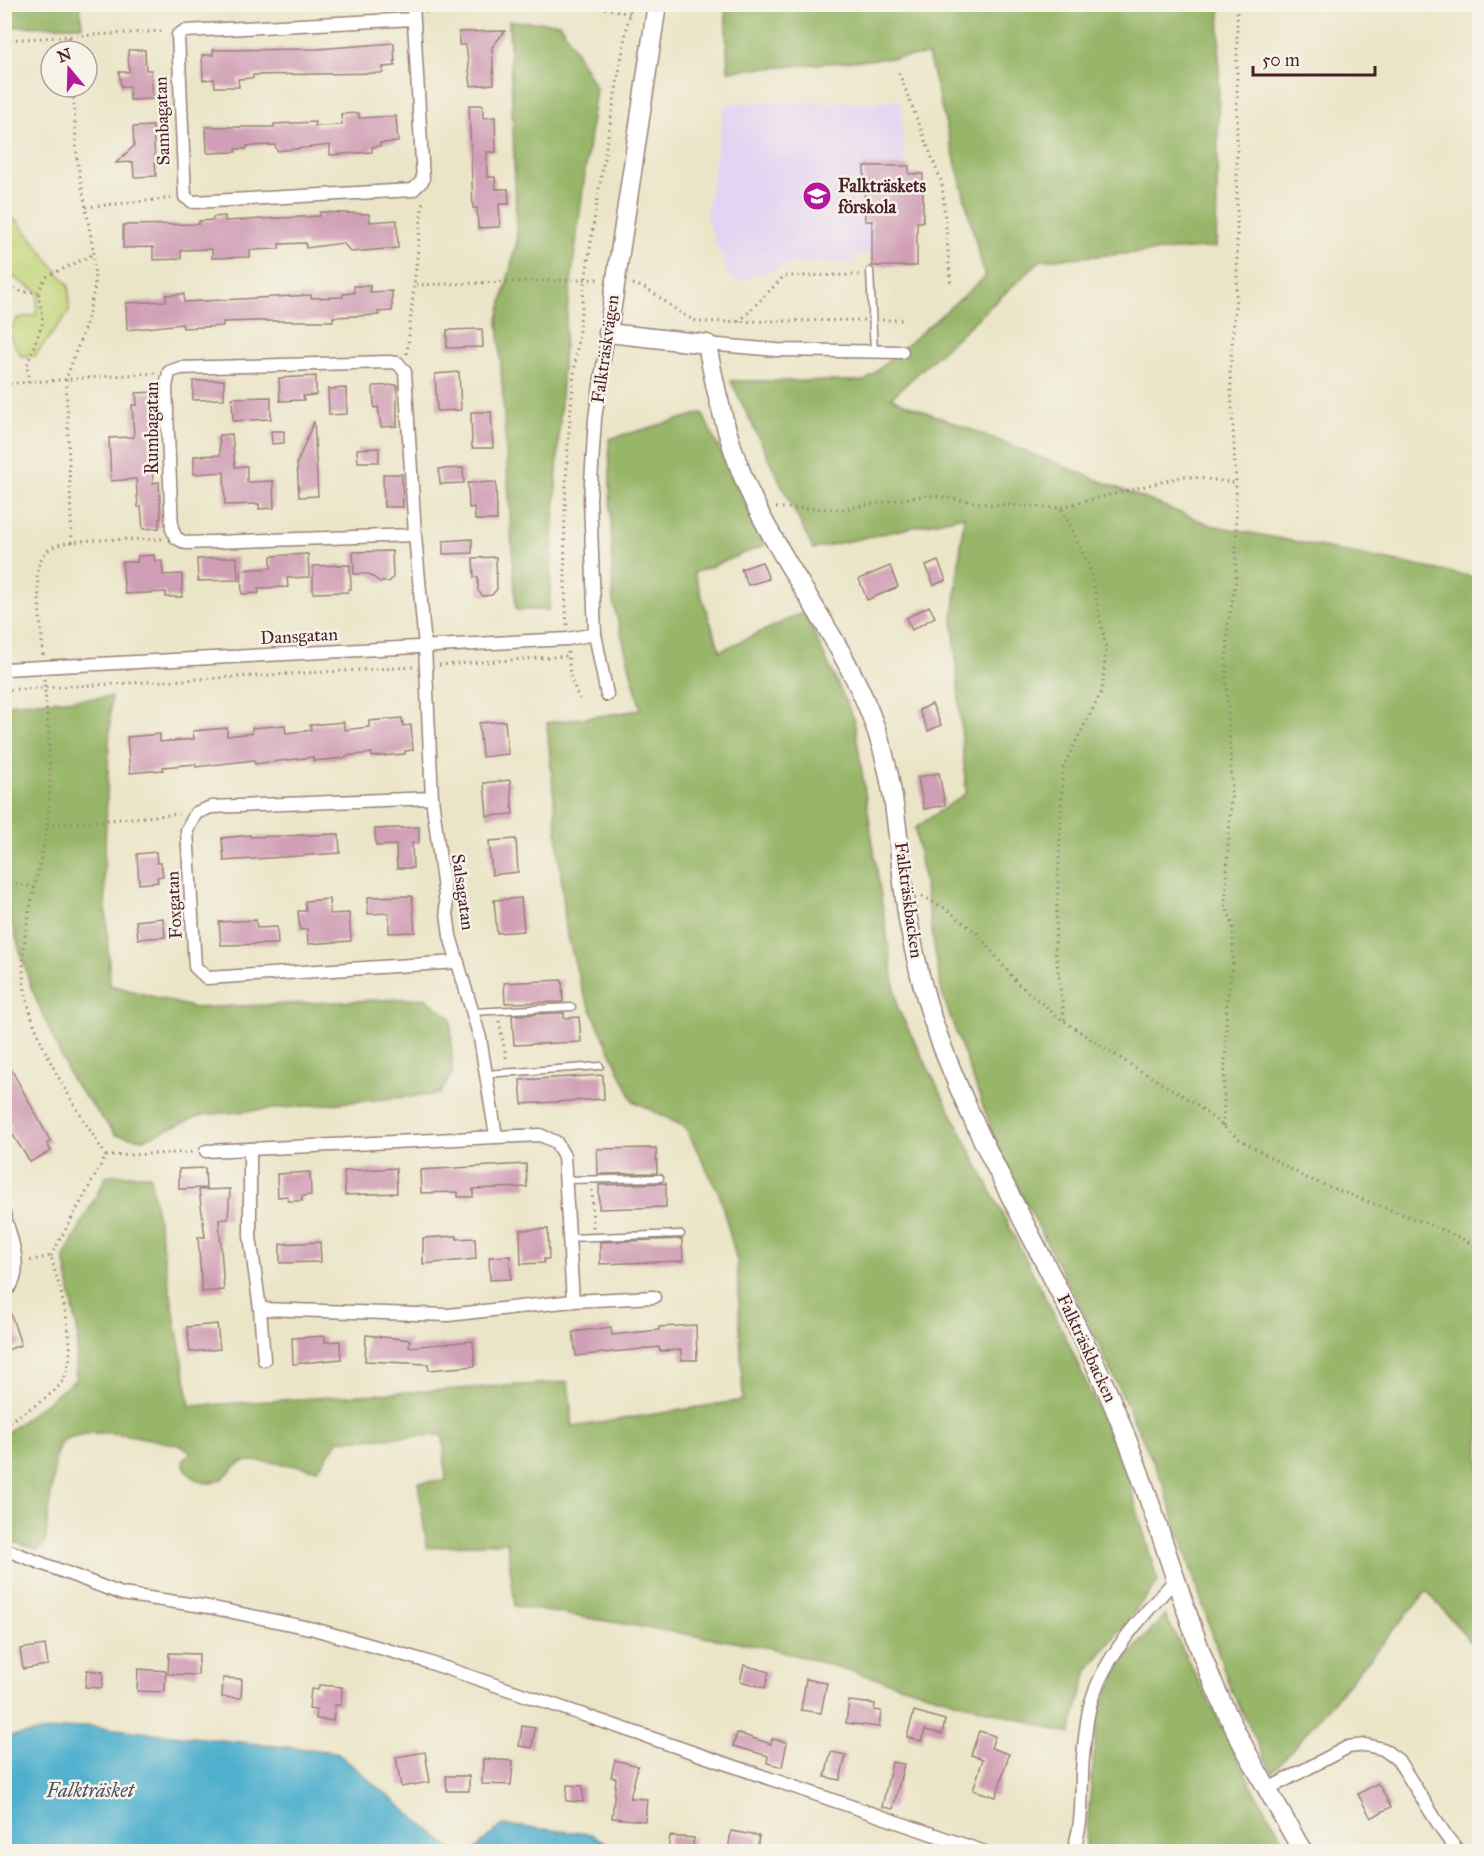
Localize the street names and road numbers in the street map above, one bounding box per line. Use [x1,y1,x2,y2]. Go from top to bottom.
street label: Sambagatan [149,76,176,166]
street label: Falkträskvägen [586,293,625,405]
street label: Rumbagatan [141,381,164,475]
street label: Dansgatan [260,623,339,650]
street label: Falkträskbacken [890,840,928,960]
street label: Salsagatan [446,852,479,932]
street label: Foxgatan [161,870,188,940]
street label: Falkträskbacken [1052,1290,1122,1406]

